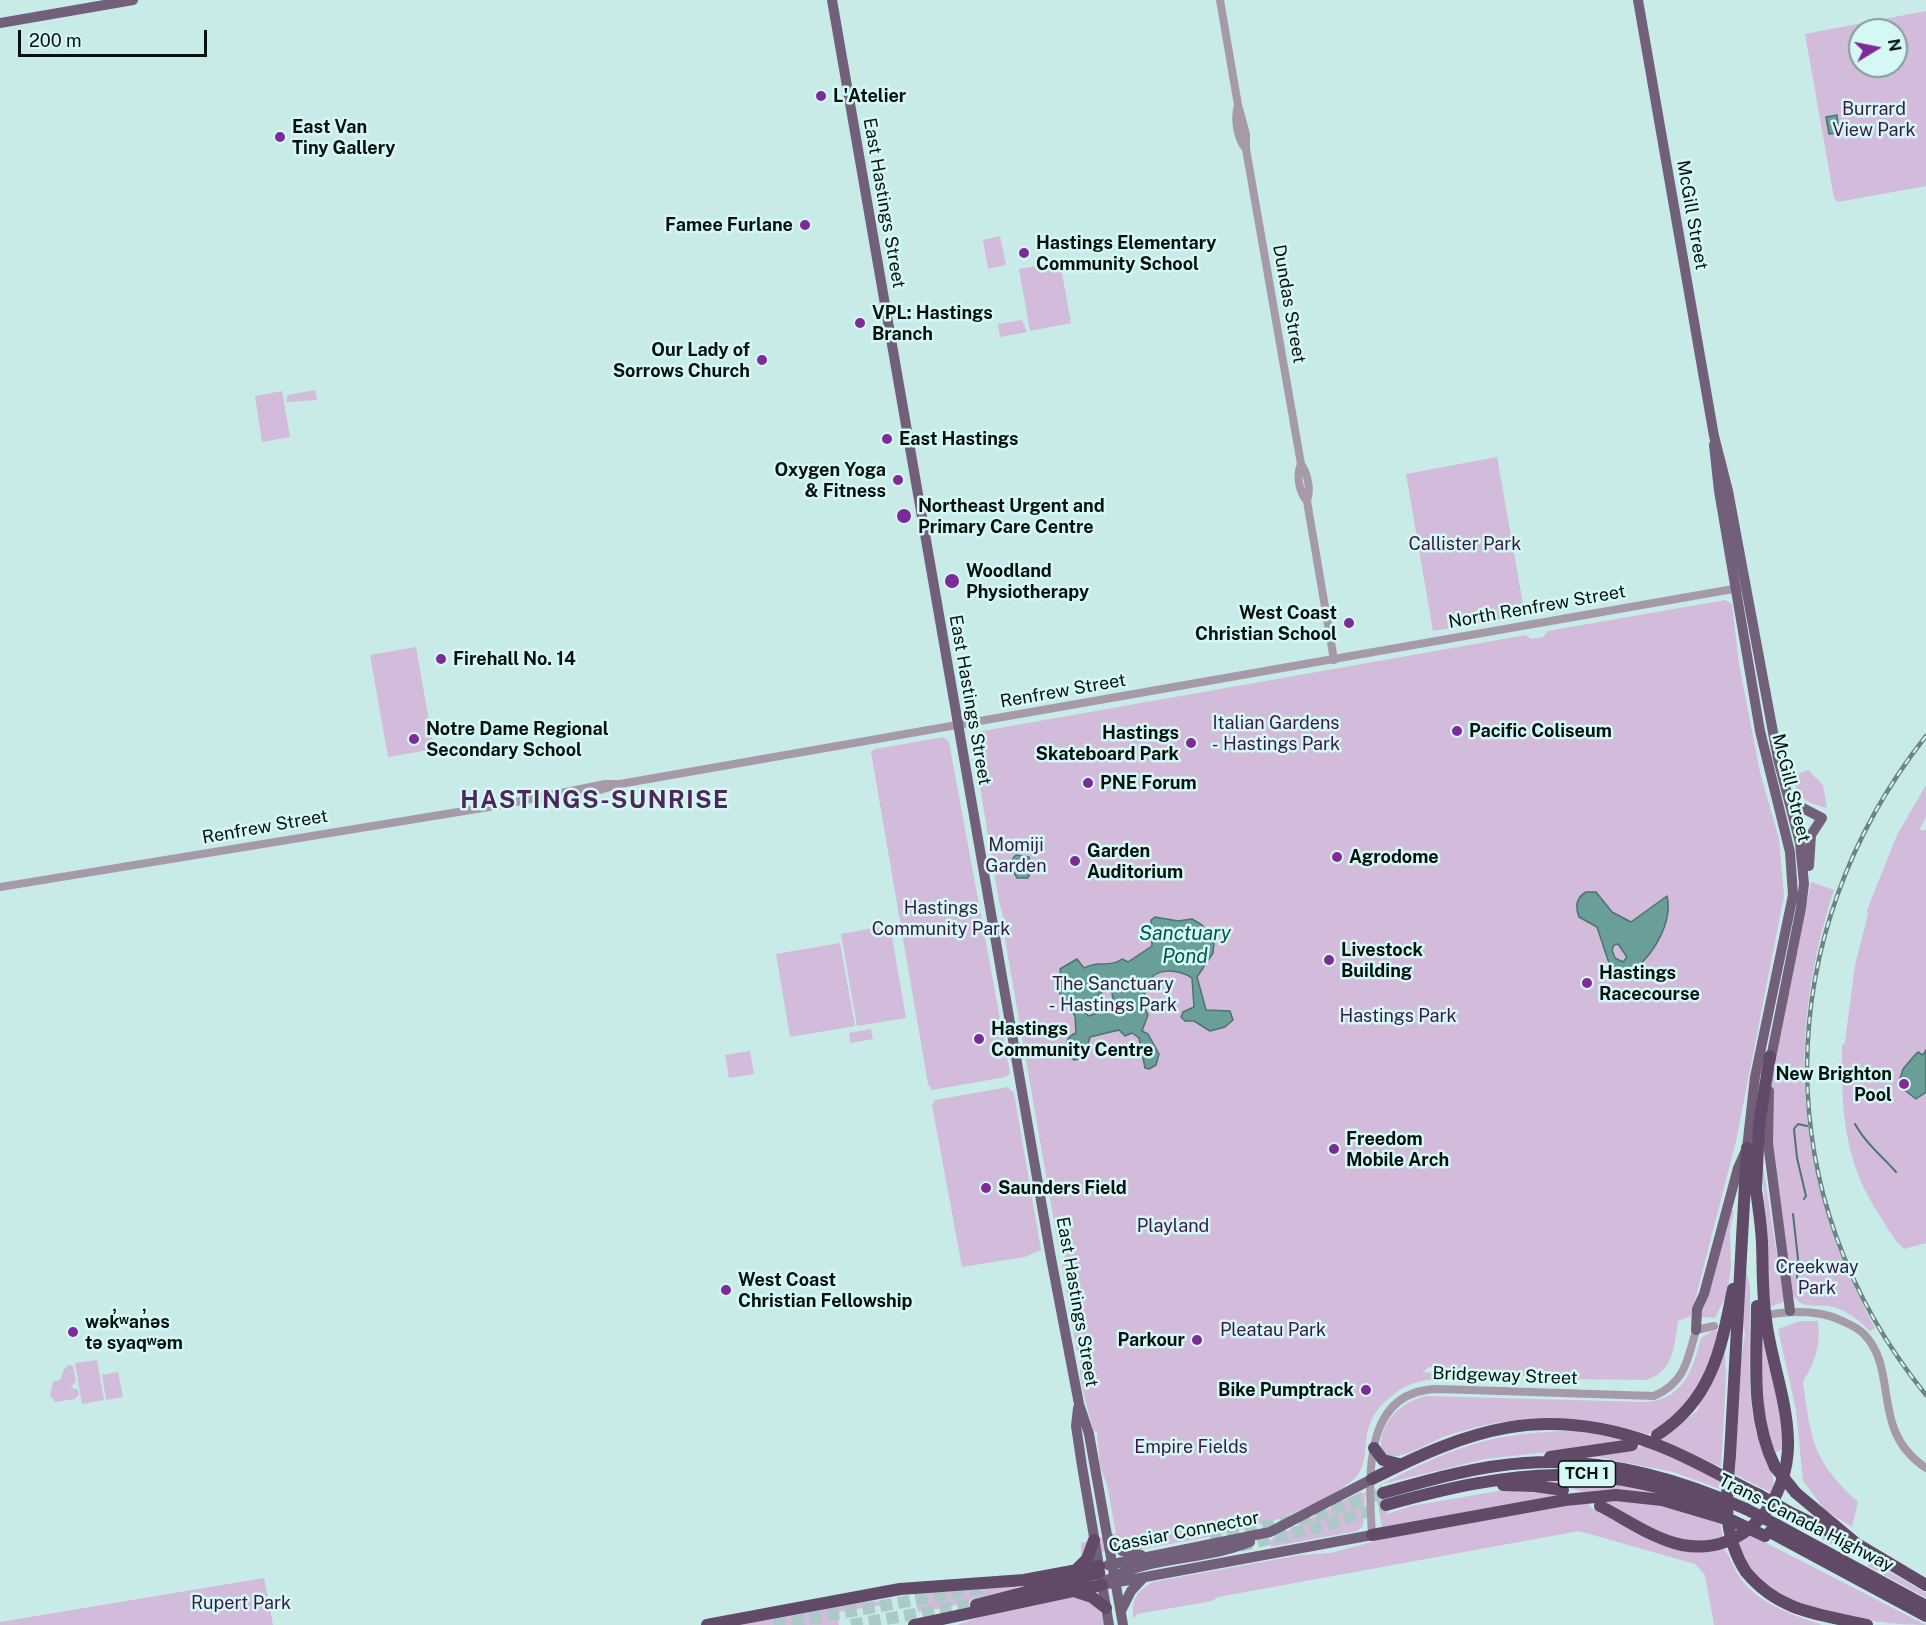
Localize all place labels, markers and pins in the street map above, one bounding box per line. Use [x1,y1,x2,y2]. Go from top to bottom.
place label: L'Atelier [833,85,906,107]
marker: L'Atelier [814,89,828,103]
place label: East Van Tiny Gallery [292,116,396,158]
marker: East Van Tiny Gallery [273,130,287,144]
place label: Famee Furlane [665,214,793,236]
marker: Famee Furlane [798,218,812,232]
place label: Hastings Elementary Community School [1036,232,1216,274]
marker: Hastings Elementary Community School [1017,246,1031,260]
place label: VPL: Hastings Branch [872,302,993,344]
marker: VPL: Hastings Branch [853,316,867,330]
place label: Our Lady of Sorrows Church [613,339,750,382]
marker: Our Lady of Sorrows Church [755,353,769,367]
place label: East Hastings [899,428,1018,450]
marker: East Hastings [880,432,894,446]
place label: Oxygen Yoga & Fitness [775,459,886,502]
marker: Oxygen Yoga & Fitness [891,473,905,487]
place label: Northeast Urgent and Primary Care Centre [918,495,1105,538]
marker: Northeast Urgent and Primary Care Centre [895,507,913,525]
place label: Woodland Physiotherapy [966,560,1089,602]
marker: Woodland Physiotherapy [943,572,961,590]
place label: West Coast Christian School [1195,602,1337,644]
marker: West Coast Christian School [1342,616,1356,630]
place label: Firehall No. 14 [453,648,576,670]
marker: Firehall No. 14 [434,652,448,666]
place label: Notre Dame Regional Secondary School [426,718,609,760]
place label: Pacific Coliseum [1469,720,1612,742]
place label: Hastings Skateboard Park [1036,722,1179,764]
marker: Pacific Coliseum [1450,724,1464,738]
marker: Notre Dame Regional Secondary School [407,732,421,746]
marker: Hastings Skateboard Park [1184,736,1198,750]
place label: PNE Forum [1100,772,1197,794]
marker: PNE Forum [1081,776,1095,790]
place label: Garden Auditorium [1087,840,1183,882]
place label: Agrodome [1349,846,1439,868]
marker: Agrodome [1330,850,1344,864]
marker: Garden Auditorium [1068,854,1082,868]
place label: Livestock Building [1341,939,1423,982]
marker: Livestock Building [1322,953,1336,967]
place label: Hastings Racecourse [1599,962,1700,1004]
marker: Hastings Racecourse [1580,976,1594,990]
place label: Hastings Community Centre [991,1018,1153,1060]
marker: Hastings Community Centre [972,1032,986,1046]
place label: New Brighton Pool [1775,1063,1892,1106]
marker: New Brighton Pool [1897,1077,1911,1091]
place label: Freedom Mobile Arch [1346,1128,1449,1170]
marker: Freedom Mobile Arch [1327,1142,1341,1156]
place label: Saunders Field [998,1177,1127,1199]
marker: Saunders Field [979,1181,993,1195]
place label: West Coast Christian Fellowship [738,1269,913,1312]
marker: West Coast Christian Fellowship [719,1283,733,1297]
place label: wək̓ʷan̓əs tə syaqʷəm [85,1311,183,1354]
marker: wək̓ʷan̓əs tə syaqʷəm [66,1325,80,1339]
place label: Parkour [1117,1329,1185,1351]
marker: Parkour [1190,1333,1204,1347]
place label: Bike Pumptrack [1218,1379,1354,1401]
marker: Bike Pumptrack [1359,1383,1373,1397]

